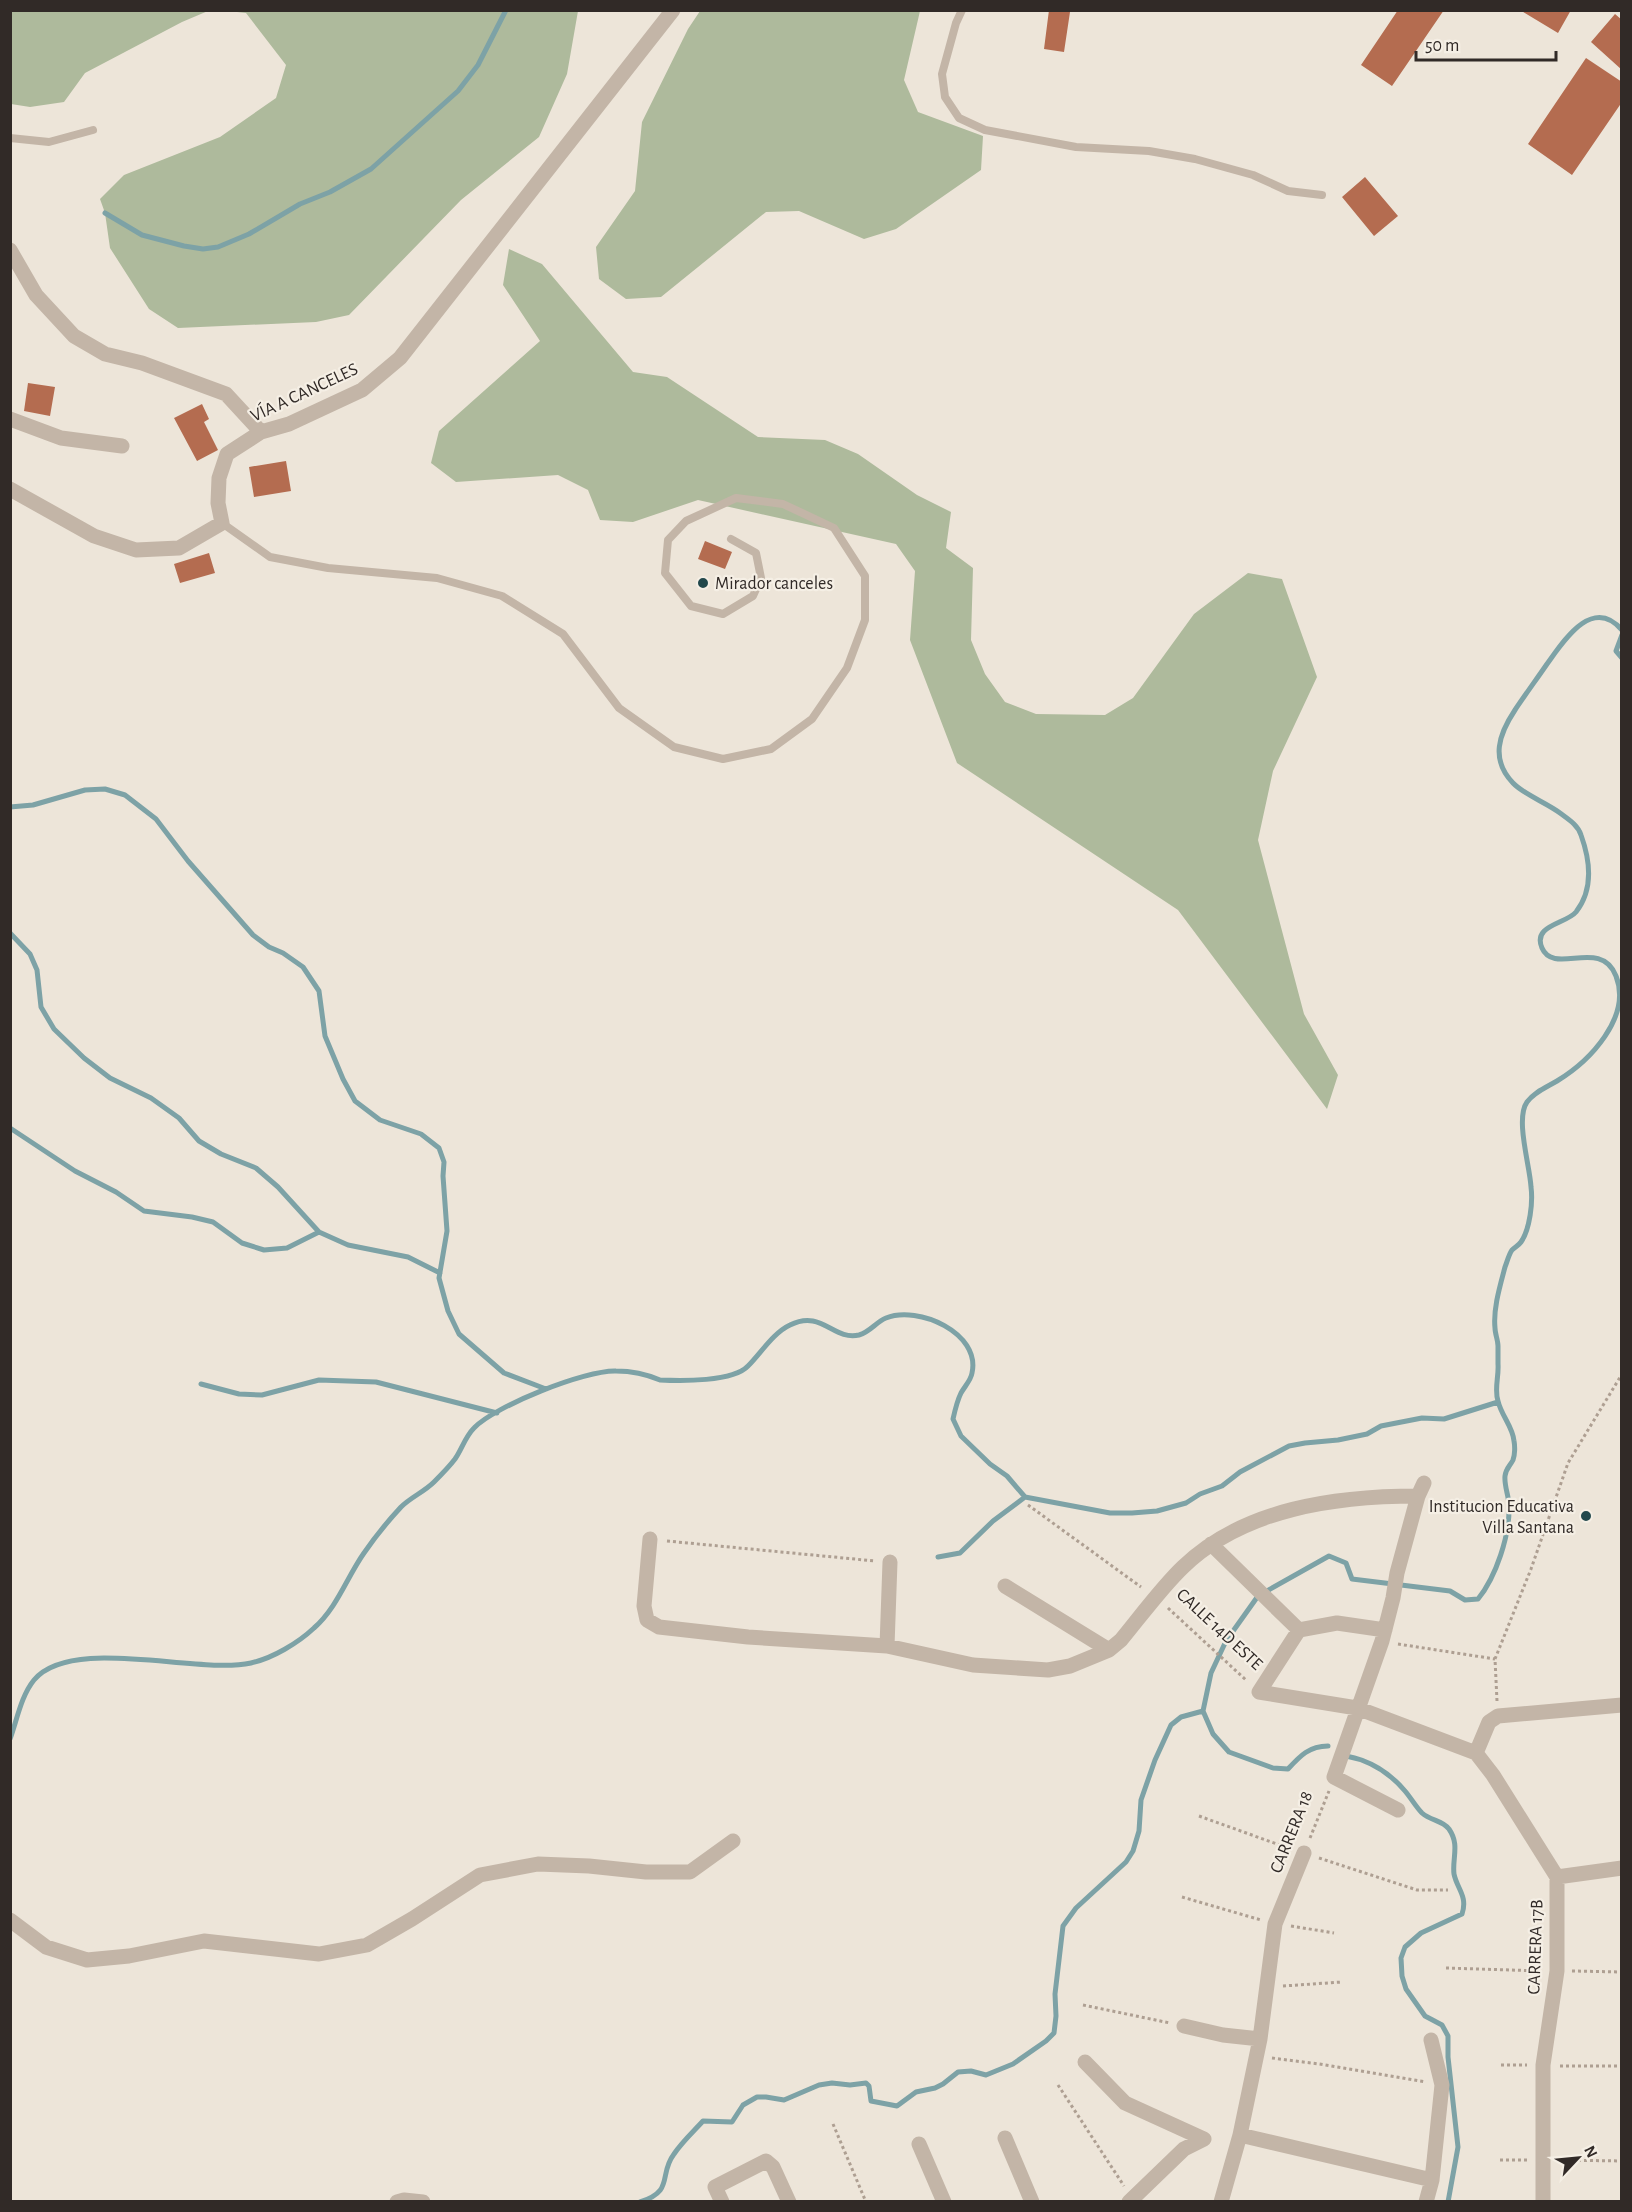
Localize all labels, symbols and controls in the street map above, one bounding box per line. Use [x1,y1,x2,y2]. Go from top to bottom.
scale bar [1416,24,1556,62]
text: 50 m [1425,37,1459,55]
street label: VÍA A CANCELES [247,357,361,426]
place label: Mirador canceles [715,575,833,593]
marker: Mirador canceles [696,576,710,590]
place label: Institucion Educativa Villa Santana [1429,1498,1574,1537]
marker: Institucion Educativa Villa Santana [1579,1509,1593,1523]
street label: CALLE 14D ESTE [1173,1586,1266,1674]
street label: CARRERA 18 [1267,1789,1316,1876]
street label: CARRERA 17B [1525,1899,1547,1995]
north arrow [1548,2128,1608,2188]
text: N [1581,2143,1600,2160]

